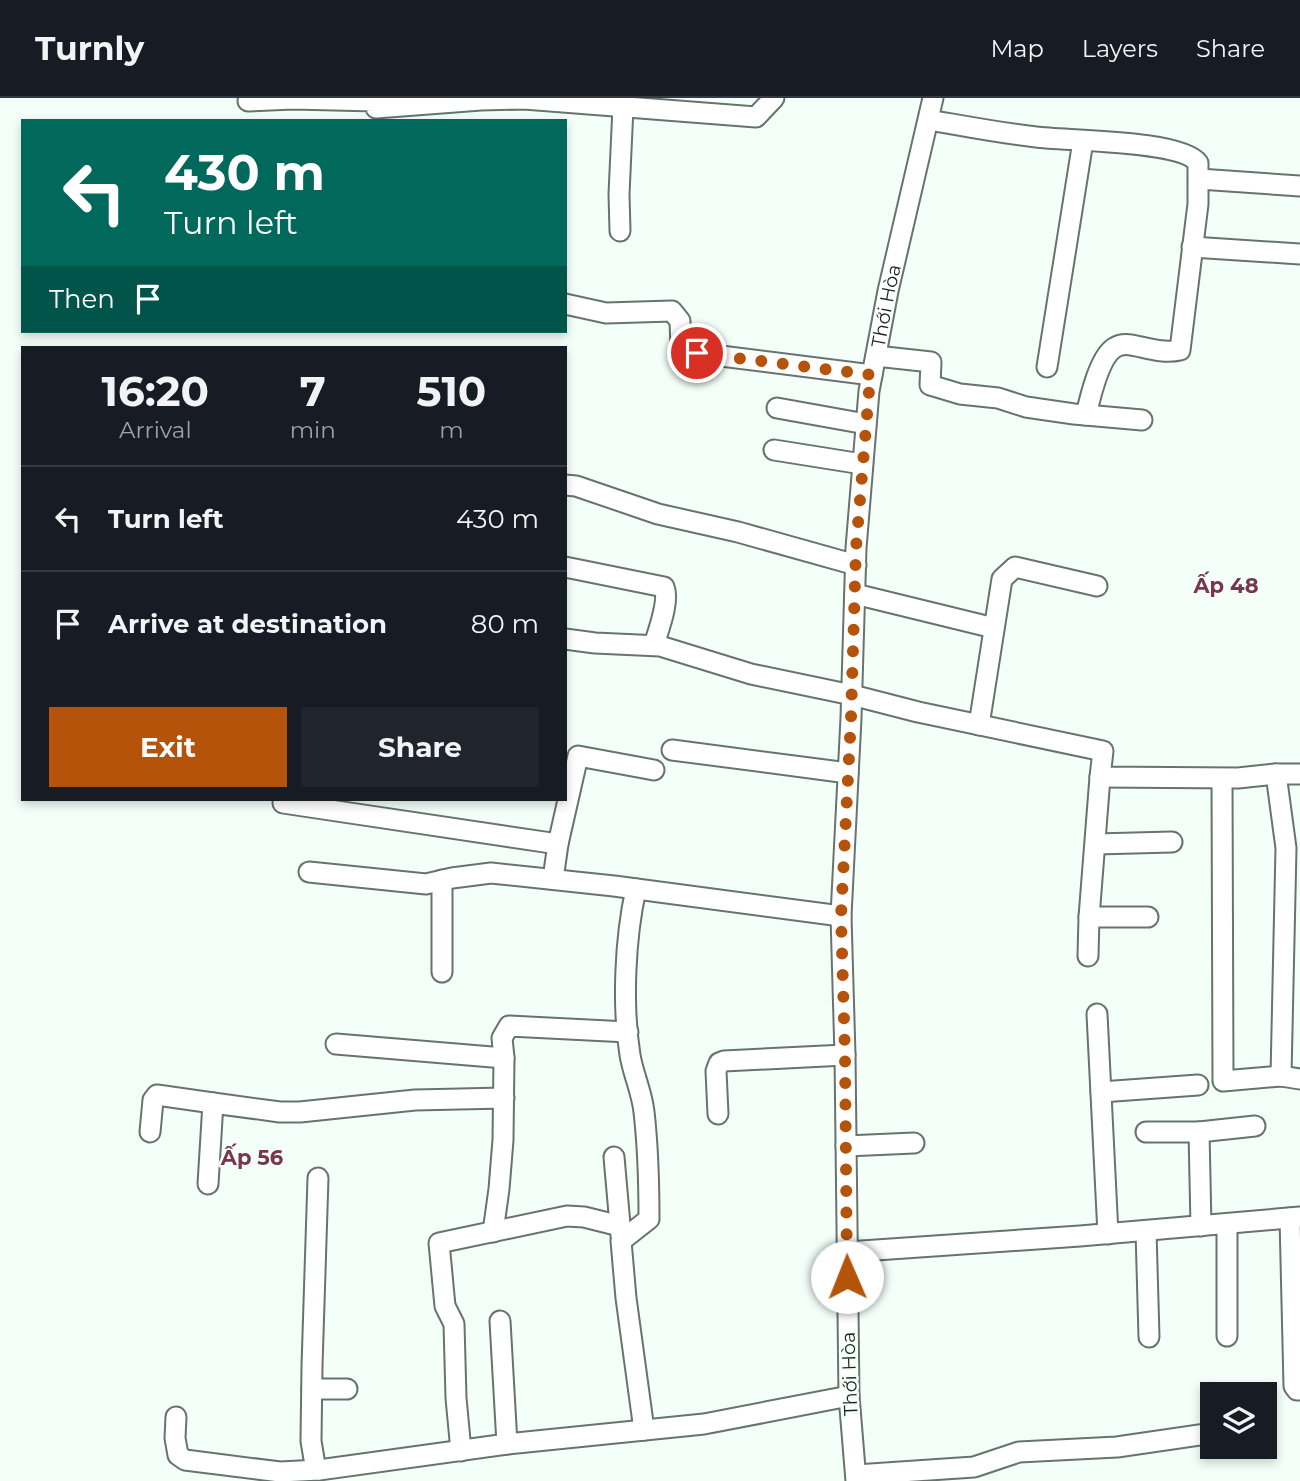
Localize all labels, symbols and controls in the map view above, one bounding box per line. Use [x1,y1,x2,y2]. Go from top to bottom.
text: Turnly [35,28,144,68]
text: Map [990,34,1044,63]
text: Layers [1082,34,1158,63]
text: Share [1196,34,1265,63]
text: 430 m [164,143,325,202]
icon: left [49,147,140,238]
text: Turn left [164,203,298,242]
street label: Thới Hòa [867,262,906,349]
icon: arrive [129,280,167,318]
text: Then [49,283,115,315]
pin [667,323,727,383]
icon: arrive [678,334,716,372]
text: 16:20 [102,365,209,417]
text: 7 [300,365,326,417]
text: 510 [416,365,486,417]
text: Arrival [119,416,192,444]
text: min [290,416,336,444]
text: m [439,416,464,444]
icon: left [49,500,87,538]
text: Turn left [108,503,224,535]
text: 430 m [456,503,539,535]
district label: Ấp 48 [1192,571,1259,598]
icon: arrive [49,605,87,643]
text: Arrive at destination [108,608,387,640]
text: 80 m [471,608,539,640]
button: Exit [49,707,287,787]
button: Share [301,707,539,787]
district label: Ấp 56 [220,1143,283,1170]
position arrow [810,1240,884,1314]
street label: Thới Hòa [837,1331,862,1416]
map controls [1200,1382,1277,1459]
button: layers [1200,1382,1277,1459]

